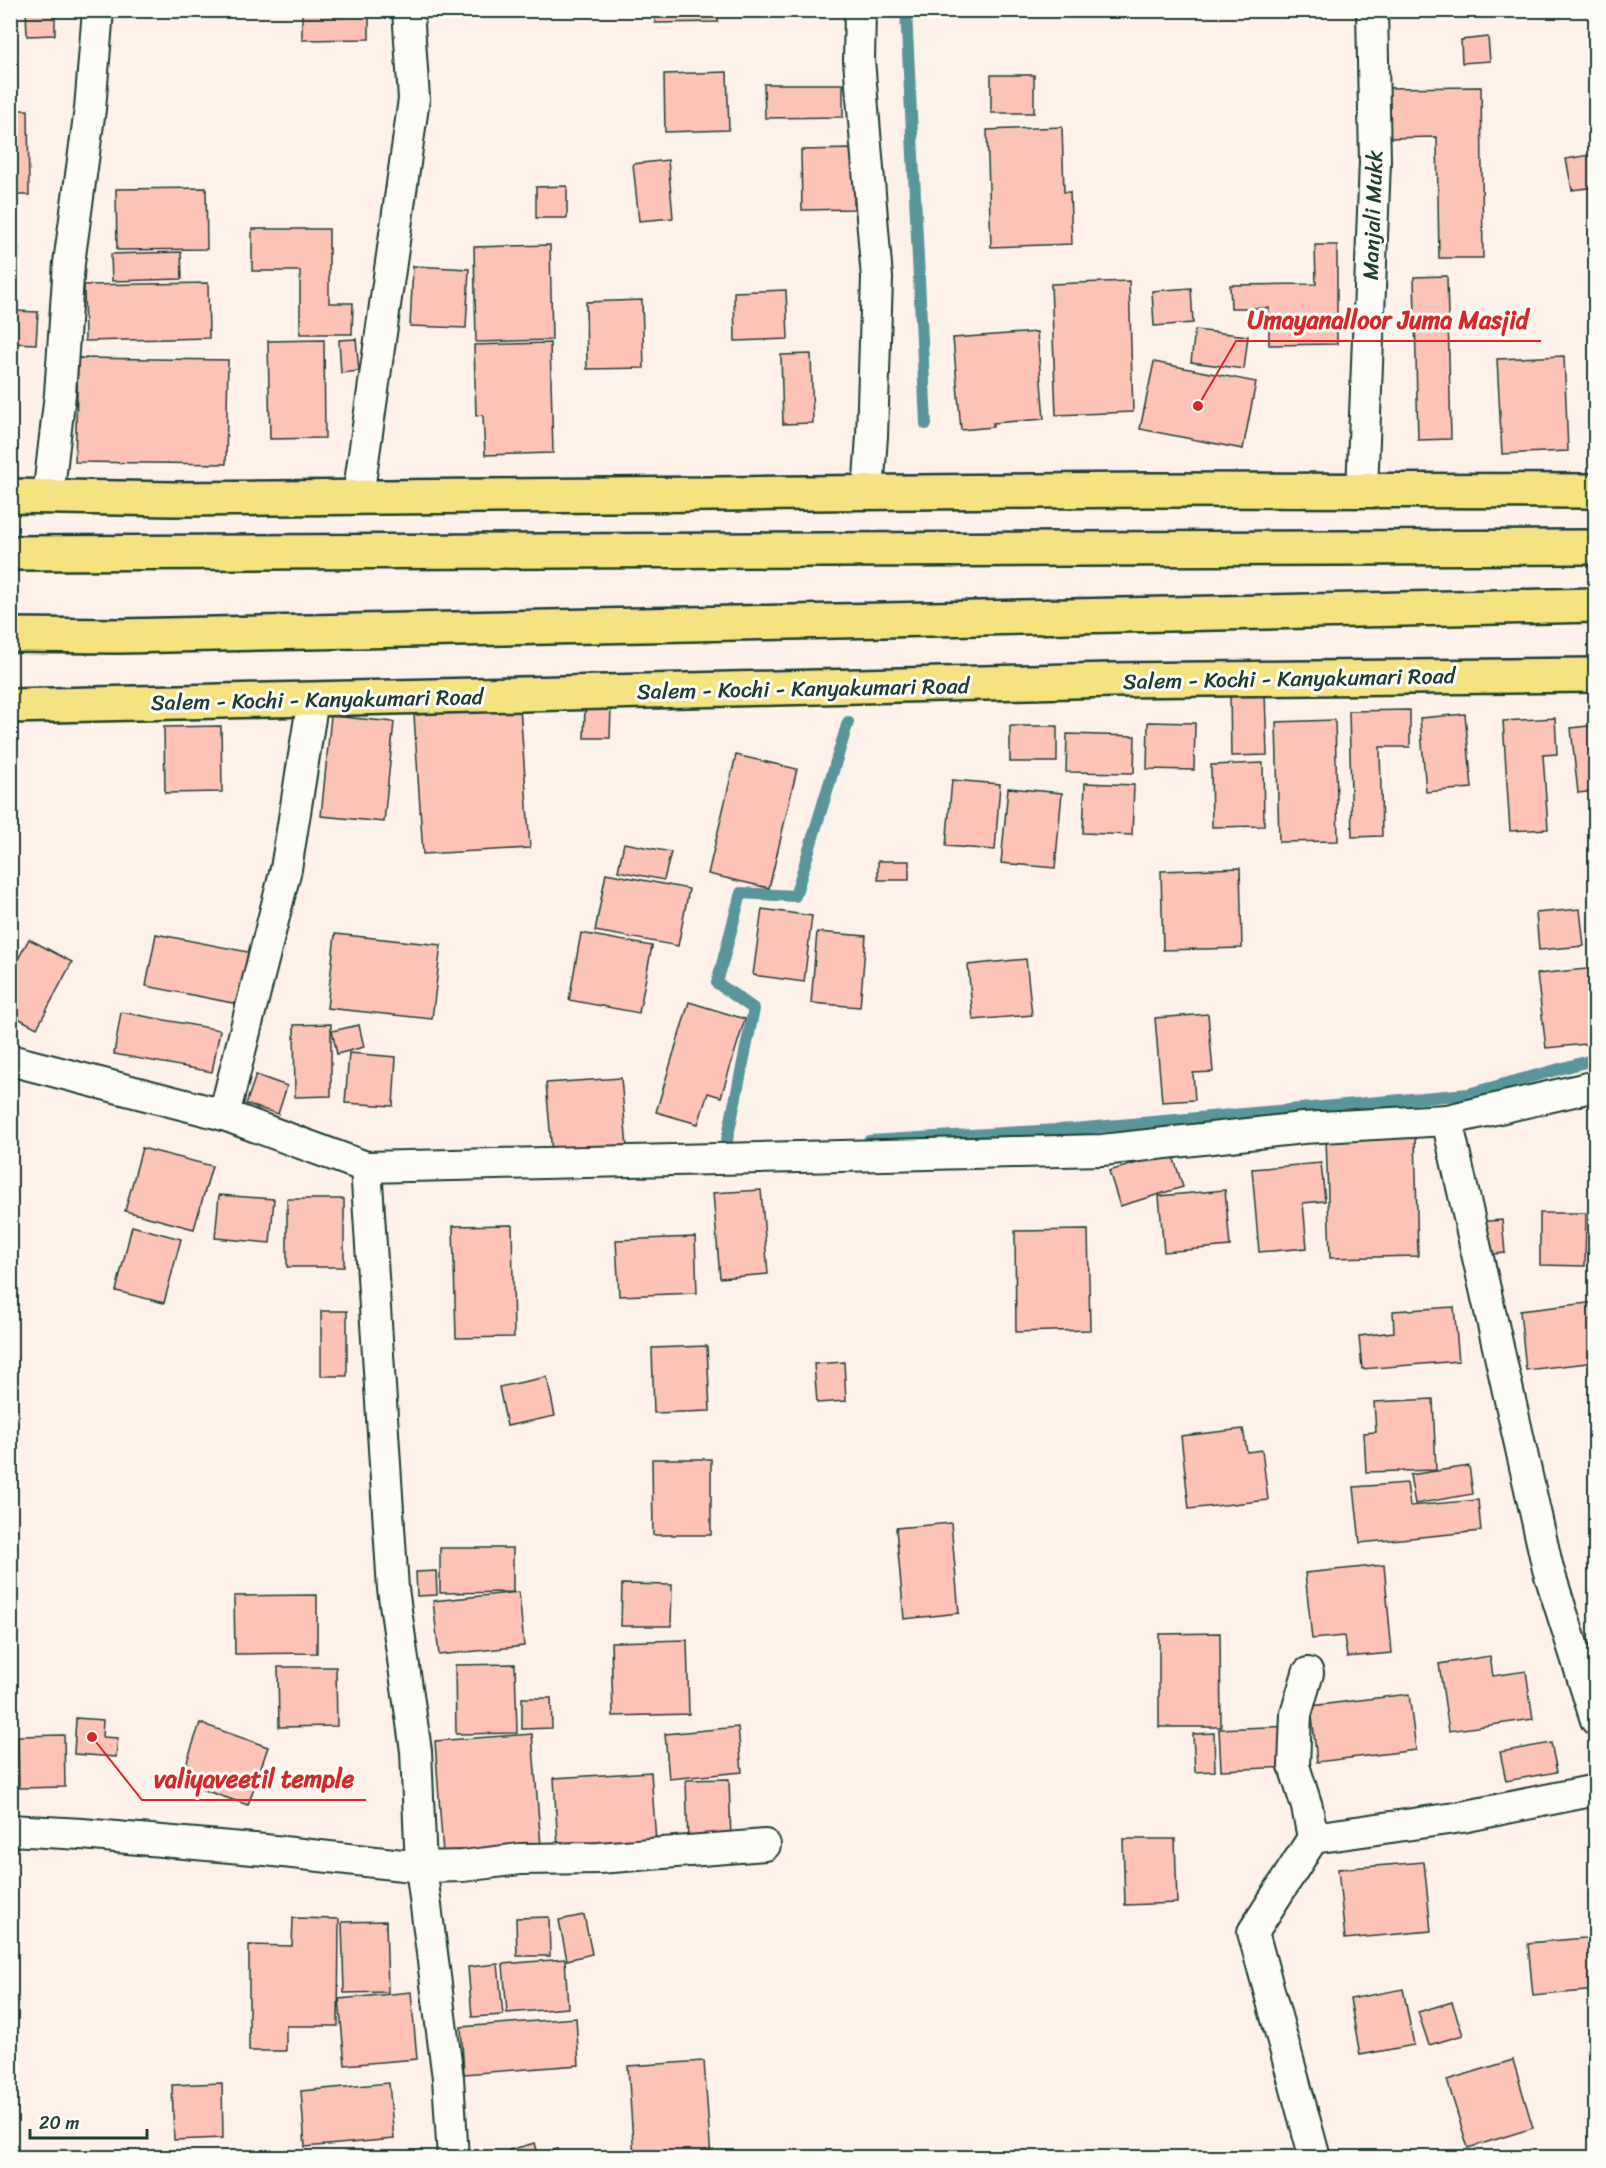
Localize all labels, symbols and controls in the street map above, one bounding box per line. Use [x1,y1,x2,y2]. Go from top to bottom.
street label: Manjali Mukk [1351,149,1394,281]
callout: Umayanalloor Juma Masjid [1236,299,1541,341]
text: Umayanalloor Juma Masjid [1248,299,1531,341]
street label: Salem - Kochi - Kanyakumari Road [1123,656,1457,701]
street label: Salem - Kochi - Kanyakumari Road [637,666,971,711]
street label: Salem - Kochi - Kanyakumari Road [151,677,485,722]
callout: valiyaveetil temple [142,1758,366,1800]
text: valiyaveetil temple [154,1758,355,1800]
scale bar [30,2102,147,2140]
text: 20 m [39,2107,79,2139]

